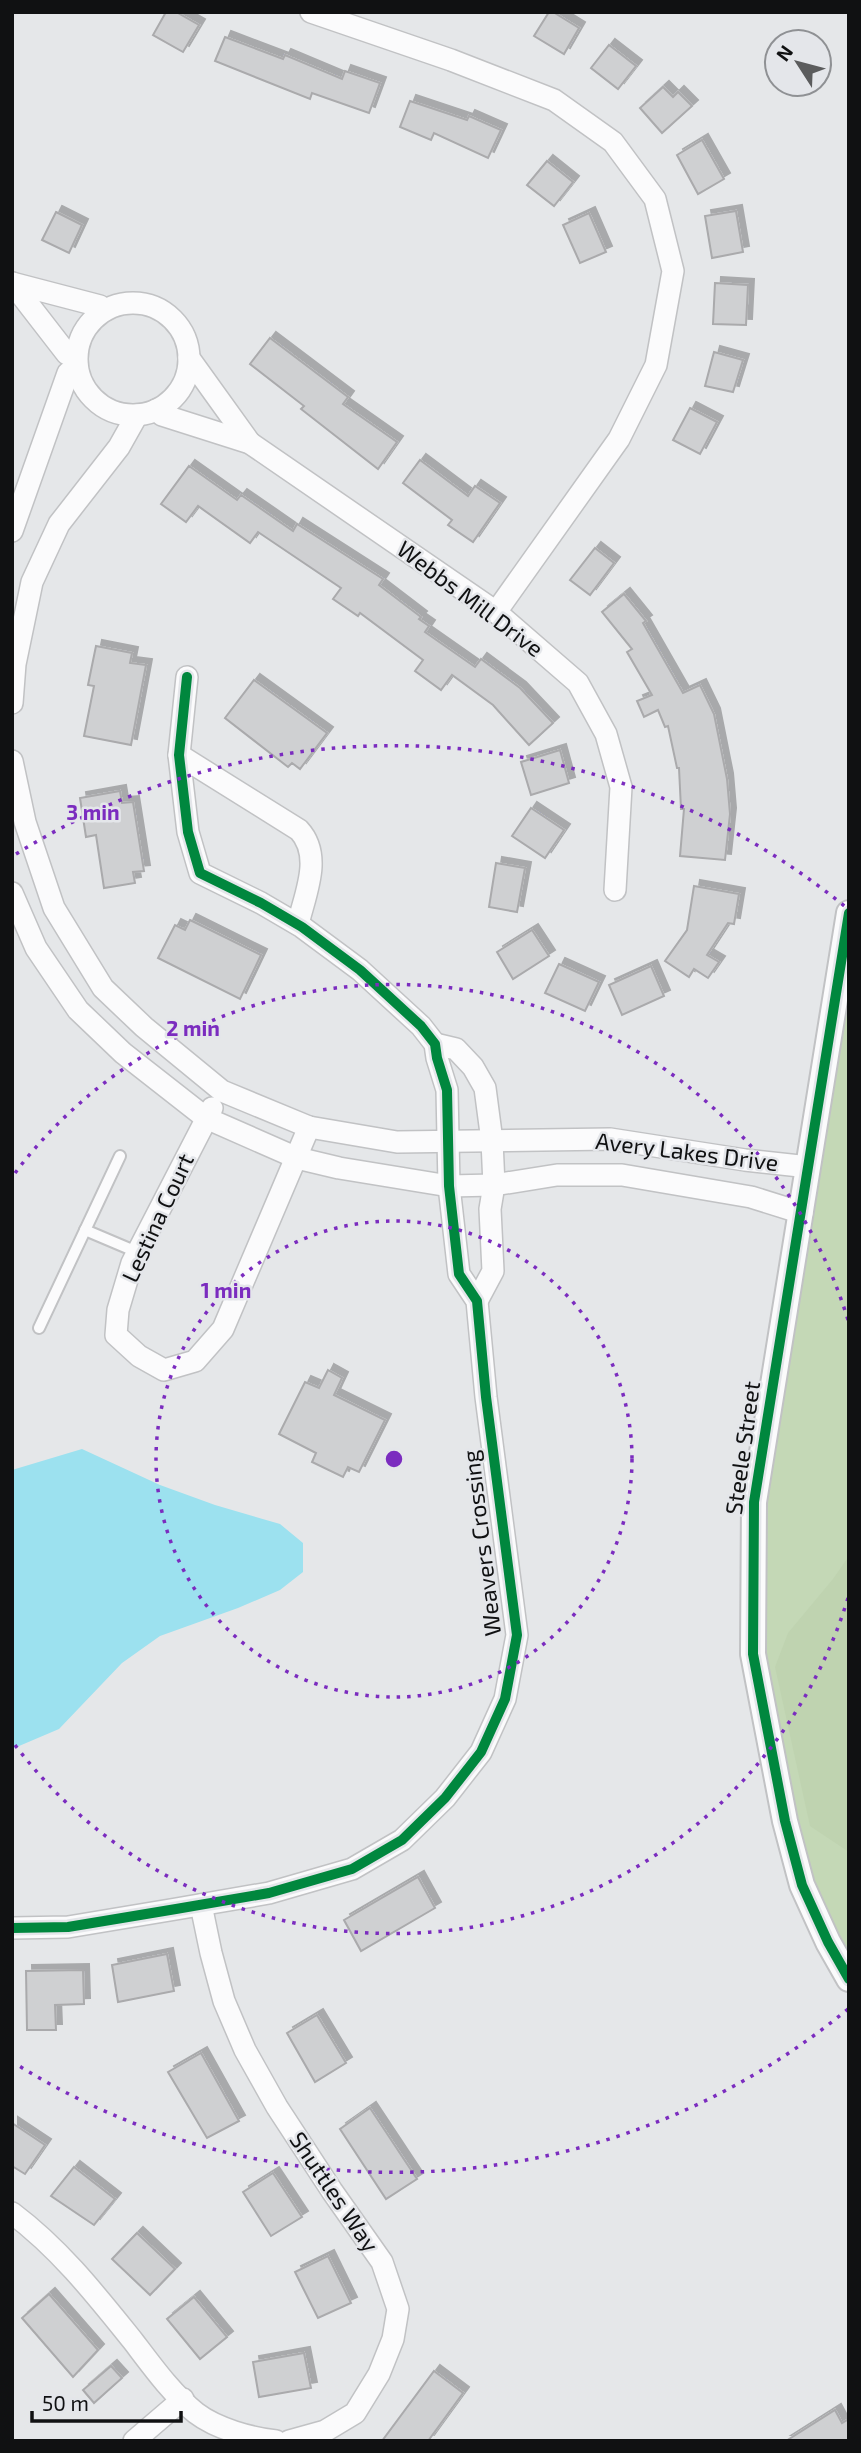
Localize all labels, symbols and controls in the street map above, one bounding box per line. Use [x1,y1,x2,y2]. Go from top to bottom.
north arrow [763,28,833,98]
text: N [771,40,797,65]
street label: Webbs Mill Drive [392,534,549,662]
text: 3 min [66,799,120,824]
text: 2 min [166,1015,220,1040]
street label: Avery Lakes Drive [594,1126,780,1176]
street label: Lestina Court [115,1149,199,1286]
text: 1 min [201,1277,251,1302]
street label: Steele Street [719,1379,765,1516]
centre of rings [382,1447,406,1471]
street label: Weavers Crossing [456,1448,506,1638]
street label: Shuttles Way [284,2126,385,2257]
scale bar [32,2380,180,2424]
text: 50 m [42,2390,89,2415]

